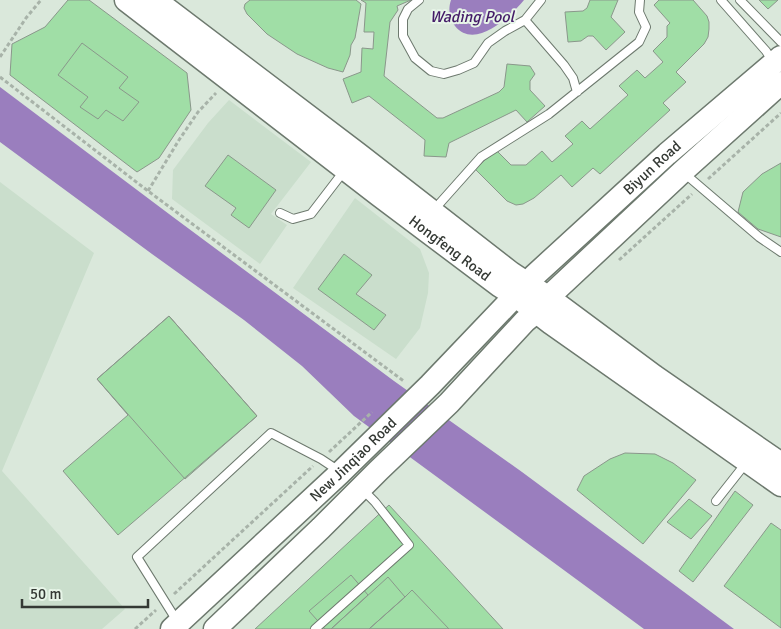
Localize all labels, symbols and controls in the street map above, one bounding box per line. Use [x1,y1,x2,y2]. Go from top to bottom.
water label: Wading Pool [430,7,516,27]
street label: Biyun Road [619,137,685,199]
street label: Hongfeng Road [405,212,494,285]
street label: New Jinqiao Road [306,414,400,505]
scale bar [22,576,149,608]
text: 50 m [30,585,61,603]

